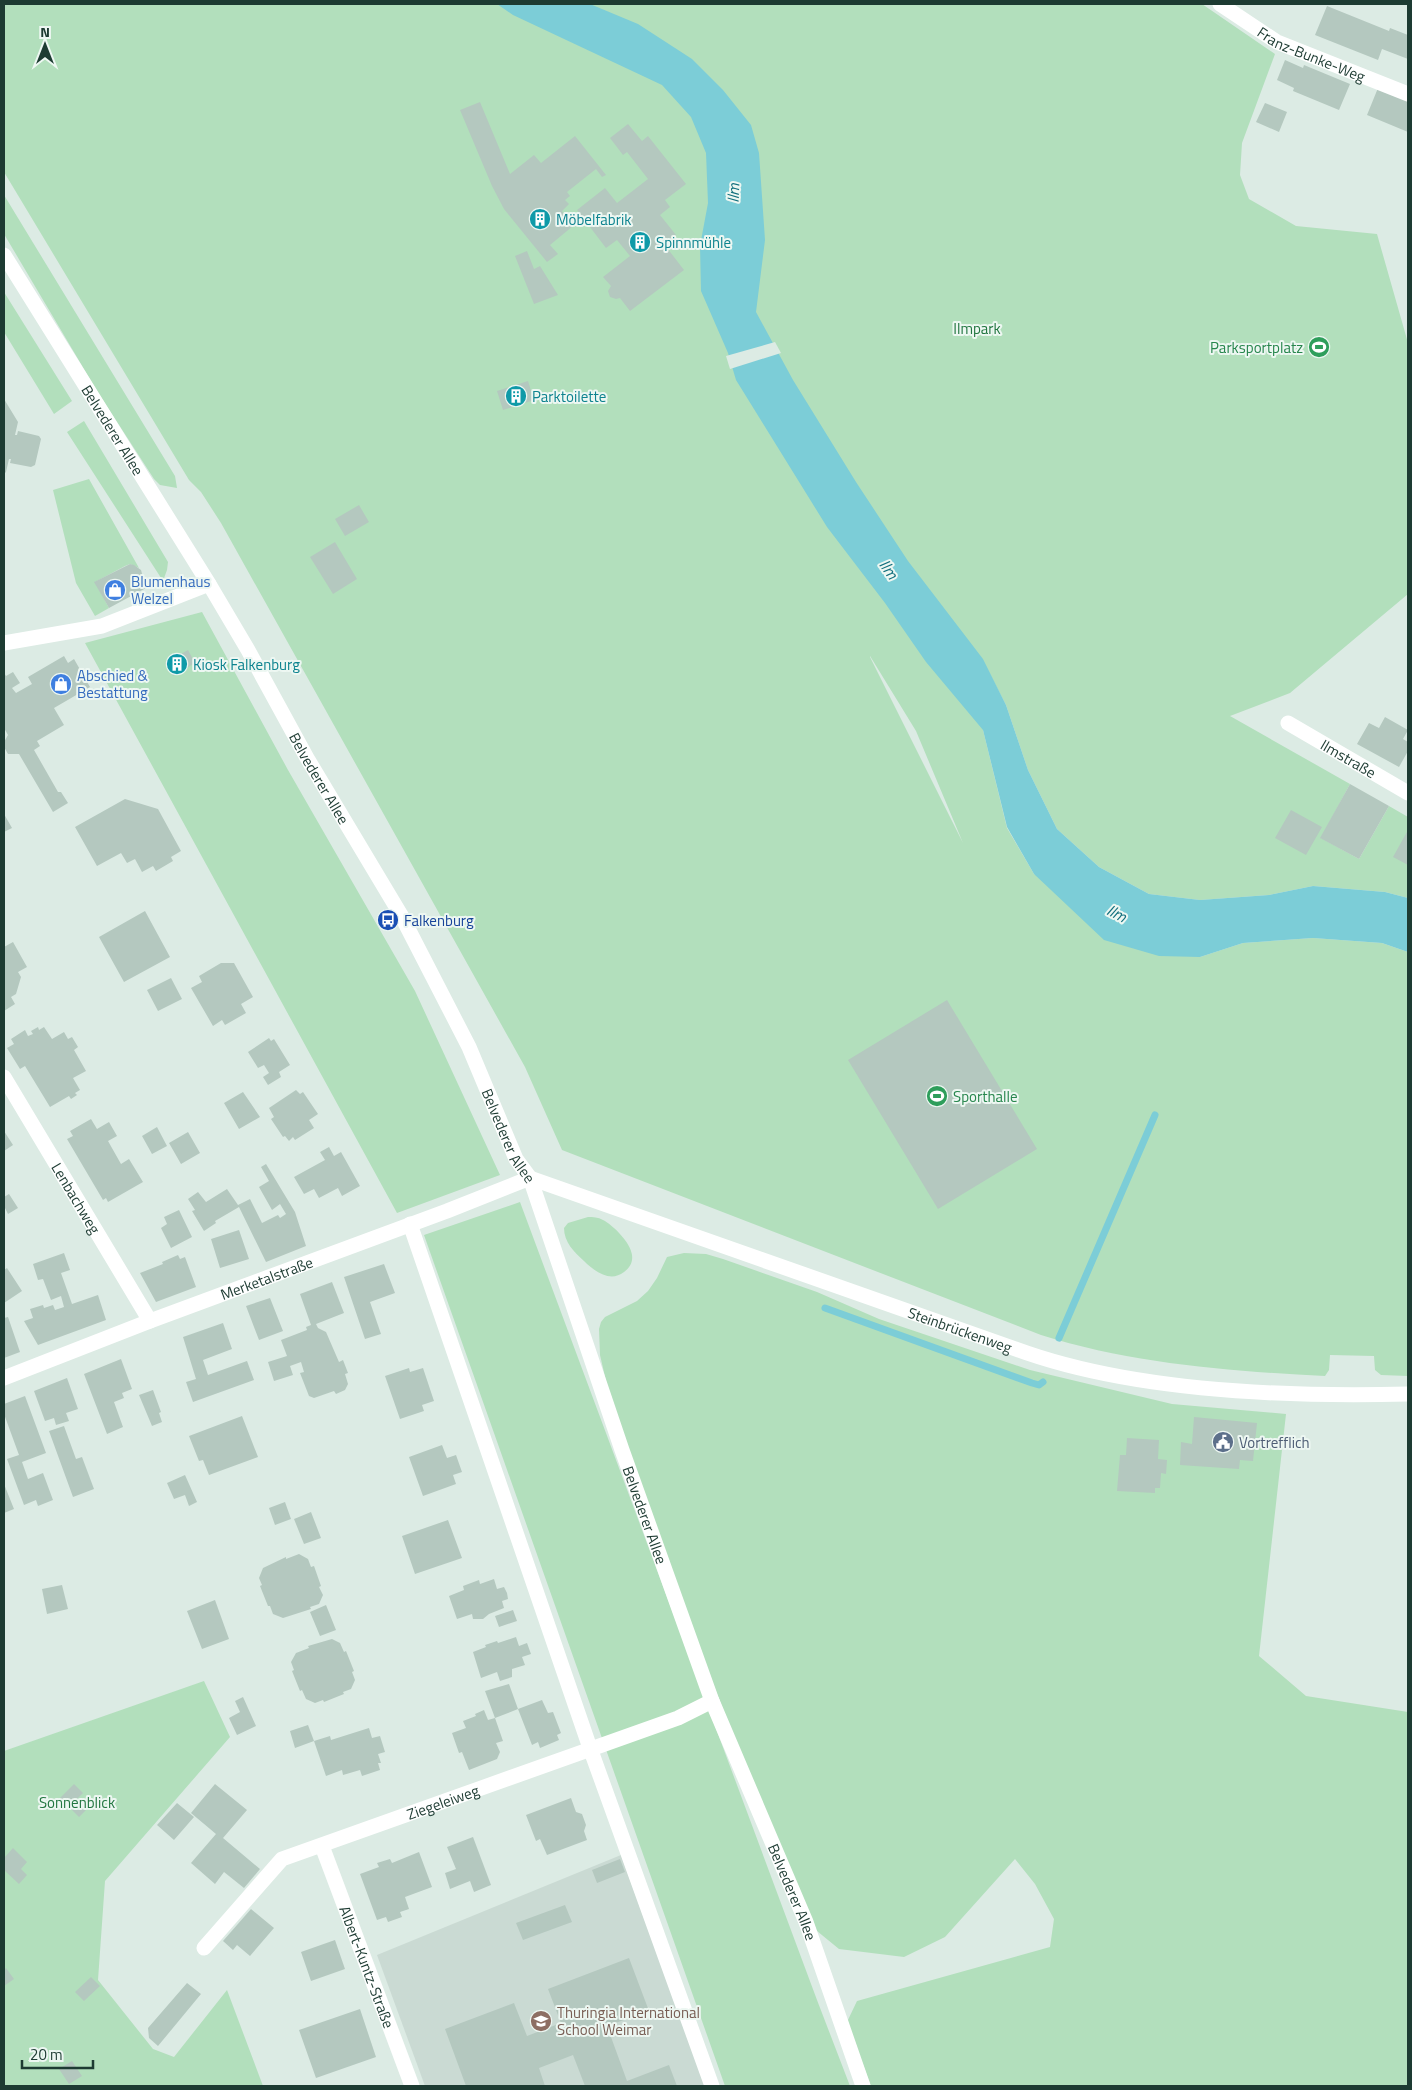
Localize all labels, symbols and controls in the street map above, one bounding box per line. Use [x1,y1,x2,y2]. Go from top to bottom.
north arrow [20,20,70,70]
text: N [40,21,50,42]
street label: Franz-Bunke-Weg [1253,21,1369,88]
water label: Ilm [721,182,746,203]
building icon: Möbelfabrik [528,207,552,231]
place label: Möbelfabrik [556,208,631,231]
building icon: Spinnmühle [628,230,652,254]
place label: Spinnmühle [656,231,731,254]
park label: Ilmpark [953,317,1001,340]
sports icon: Parksportplatz [1307,335,1331,359]
place label: Parksportplatz [1210,336,1303,359]
street label: Belvederer Allee [76,380,150,479]
building icon: Parktoilette [504,384,528,408]
place label: Parktoilette [532,385,606,408]
water label: Ilm [874,554,905,584]
place label: Blumenhaus Welzel [131,570,210,610]
shop icon: Blumenhaus Welzel [103,578,127,602]
building icon: Kiosk Falkenburg [165,652,189,676]
place label: Kiosk Falkenburg [193,653,300,676]
place label: Abschied & Bestattung [77,664,148,704]
shop icon: Abschied & Bestattung [49,672,73,696]
street label: Belvederer Allee [284,728,355,828]
street label: Ilmstraße [1316,733,1381,784]
water label: Ilm [1103,898,1132,928]
bus stop icon: Falkenburg [376,908,400,932]
place label: Falkenburg [404,909,474,932]
sports icon: Sporthalle [925,1084,949,1108]
street label: Belvederer Allee [476,1085,541,1188]
place label: Sporthalle [953,1085,1018,1108]
street label: Lenbachweg [46,1158,107,1238]
street label: Merketalstraße [217,1250,316,1306]
street label: Steinbrückenweg [905,1300,1016,1358]
public building icon: Vortrefflich [1211,1430,1235,1454]
place label: Vortrefflich [1239,1431,1310,1454]
street label: Belvederer Allee [617,1463,673,1567]
street label: Ziegeleiweg [403,1778,482,1825]
park label: Sonnenblick [39,1791,115,1814]
street label: Belvederer Allee [762,1840,823,1943]
street label: Albert-Kuntz-Straße [334,1902,401,2031]
place label: Thuringia International School Weimar [557,2001,700,2041]
school or university icon: Thuringia International School Weimar [529,2009,553,2033]
scale bar [22,2038,94,2070]
text: 20 m [30,2043,63,2066]

